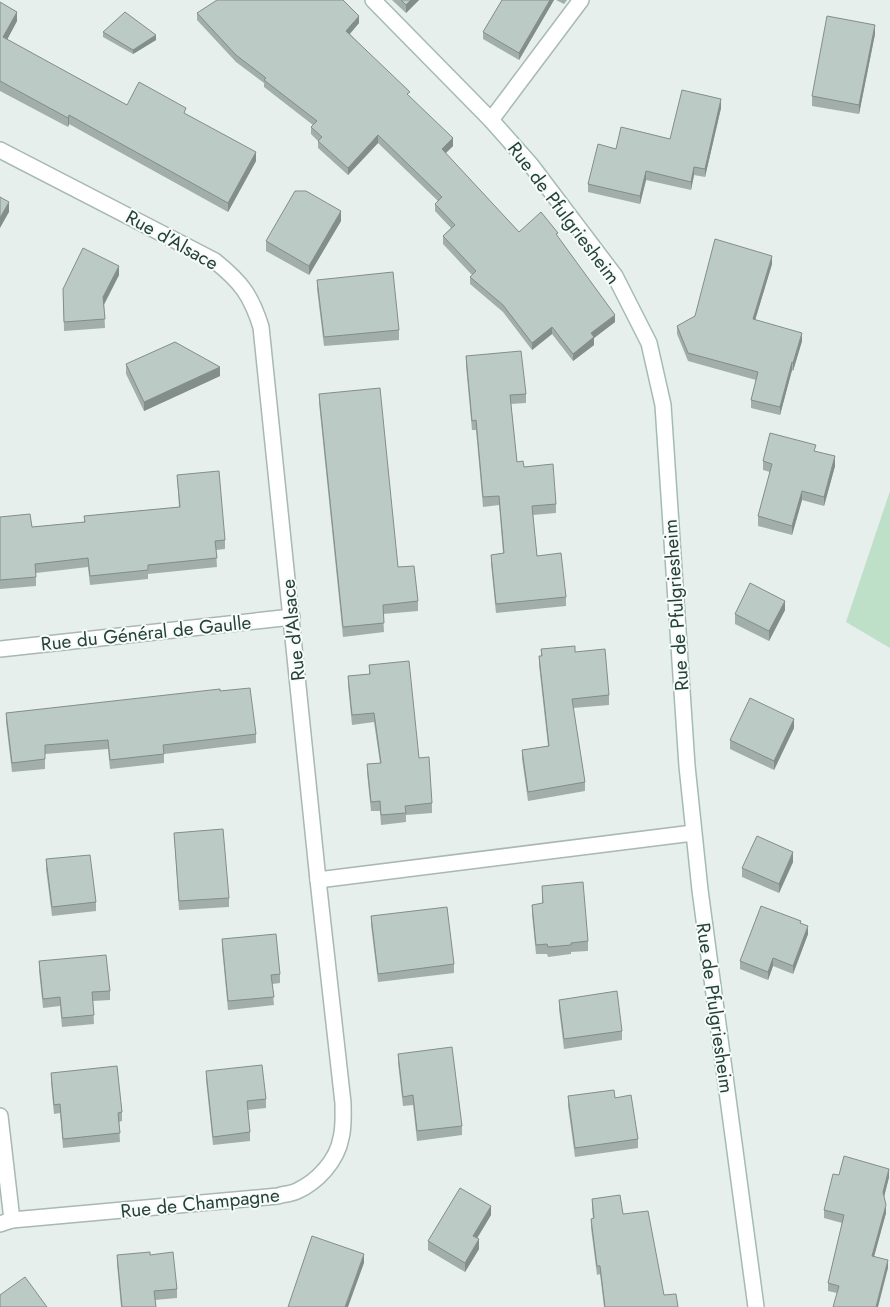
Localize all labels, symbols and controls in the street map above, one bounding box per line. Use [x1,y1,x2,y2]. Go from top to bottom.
street label: Rue de Pfulgriesheim [502,136,626,290]
street label: Rue d'Alsace [121,203,223,277]
street label: Rue de Pfulgriesheim [657,518,695,692]
street label: Rue d'Alsace [274,578,312,682]
street label: Rue du Général de Gaulle [40,609,253,657]
street label: Rue de Pfulgriesheim [690,921,740,1095]
street label: Rue de Champagne [119,1181,281,1225]

